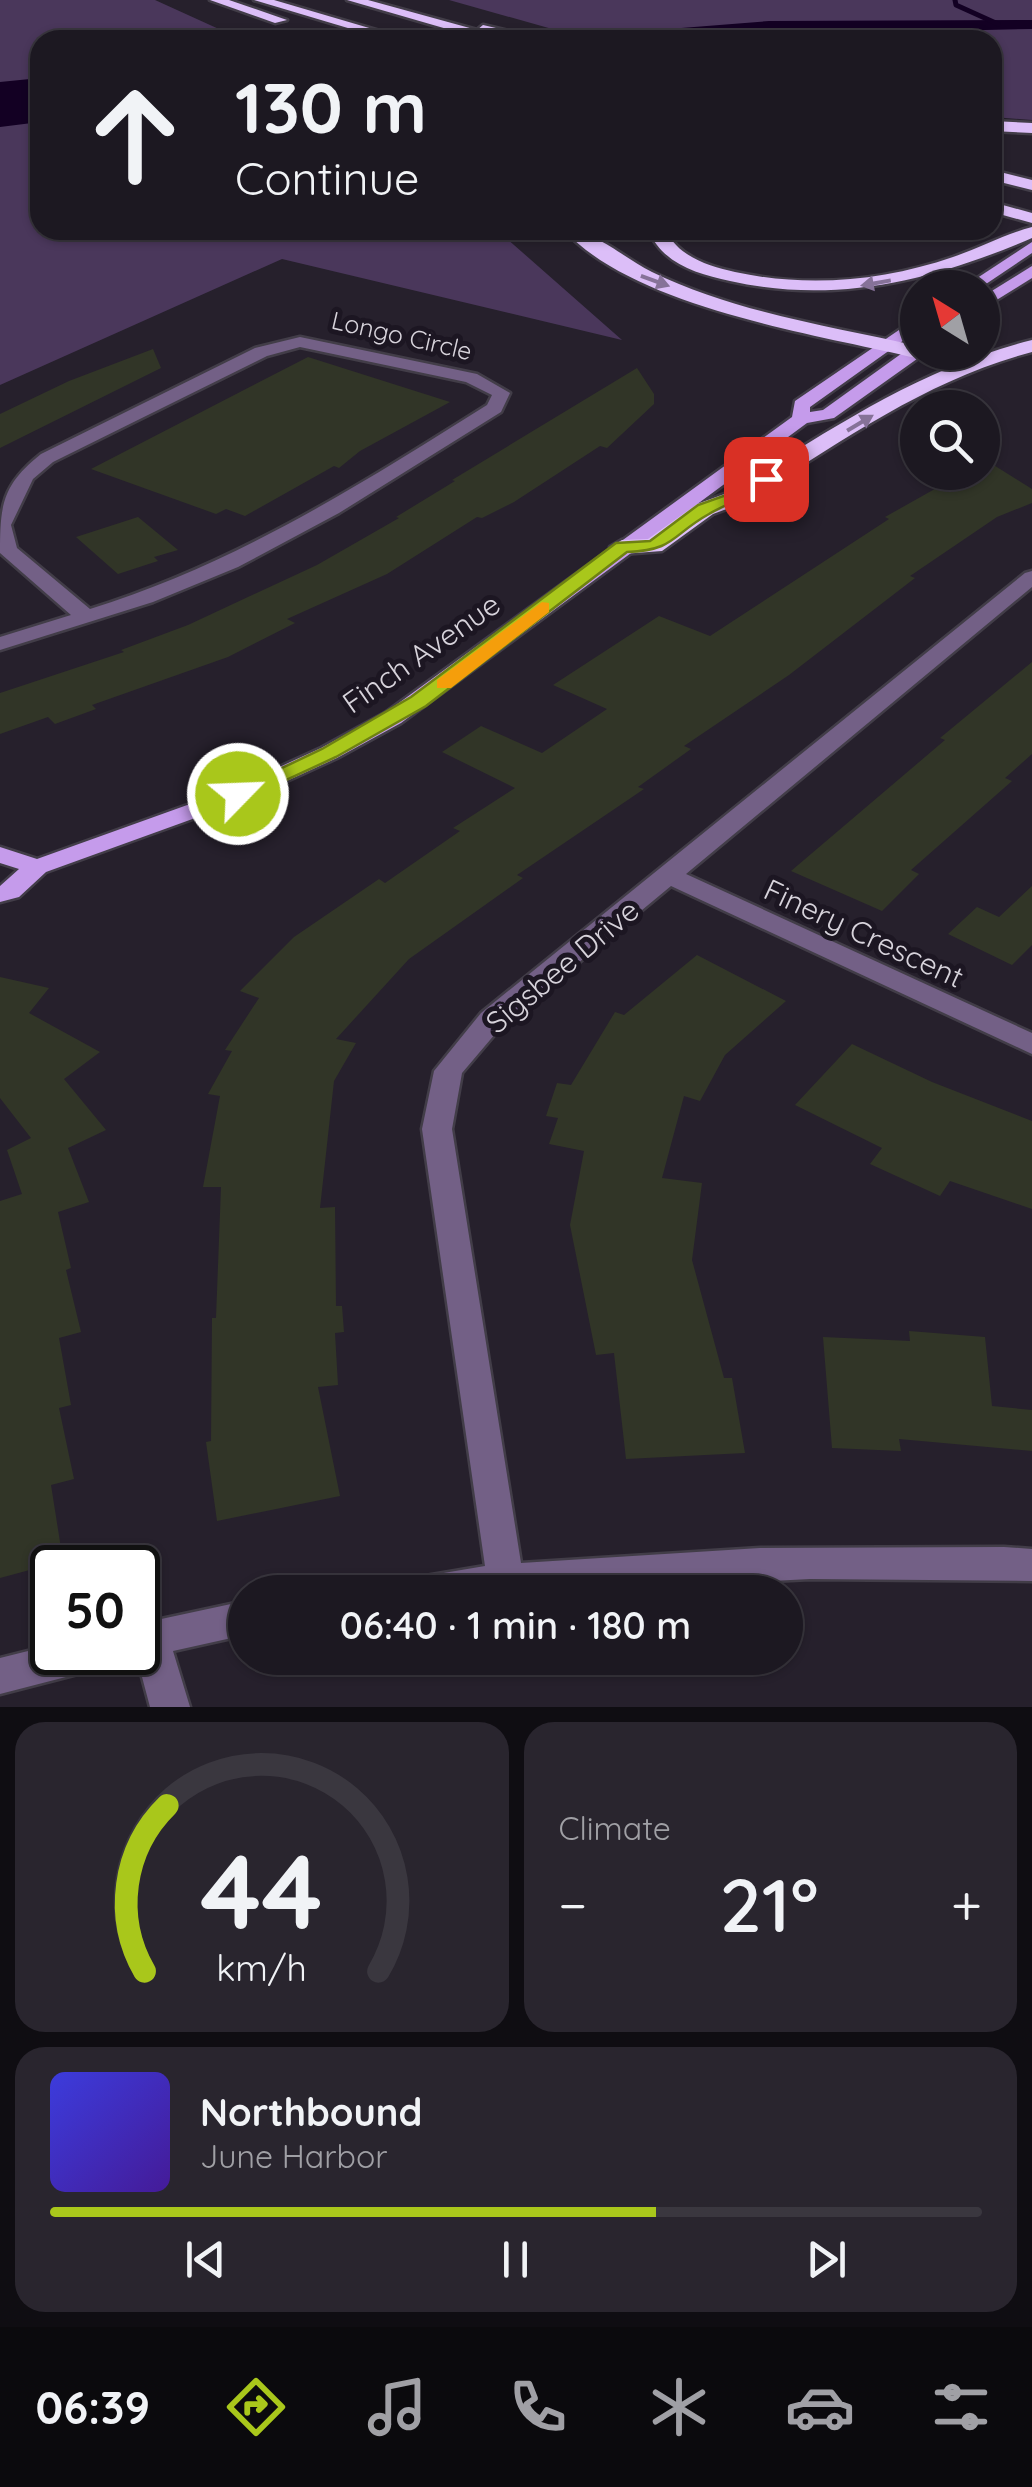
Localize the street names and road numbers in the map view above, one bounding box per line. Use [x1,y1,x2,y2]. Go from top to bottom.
street label: Longo Circle [329,304,475,366]
street label: Finch Avenue [335,585,507,721]
street label: Finery Crescent [758,870,970,996]
street label: Sigsbee Drive [478,891,646,1041]

